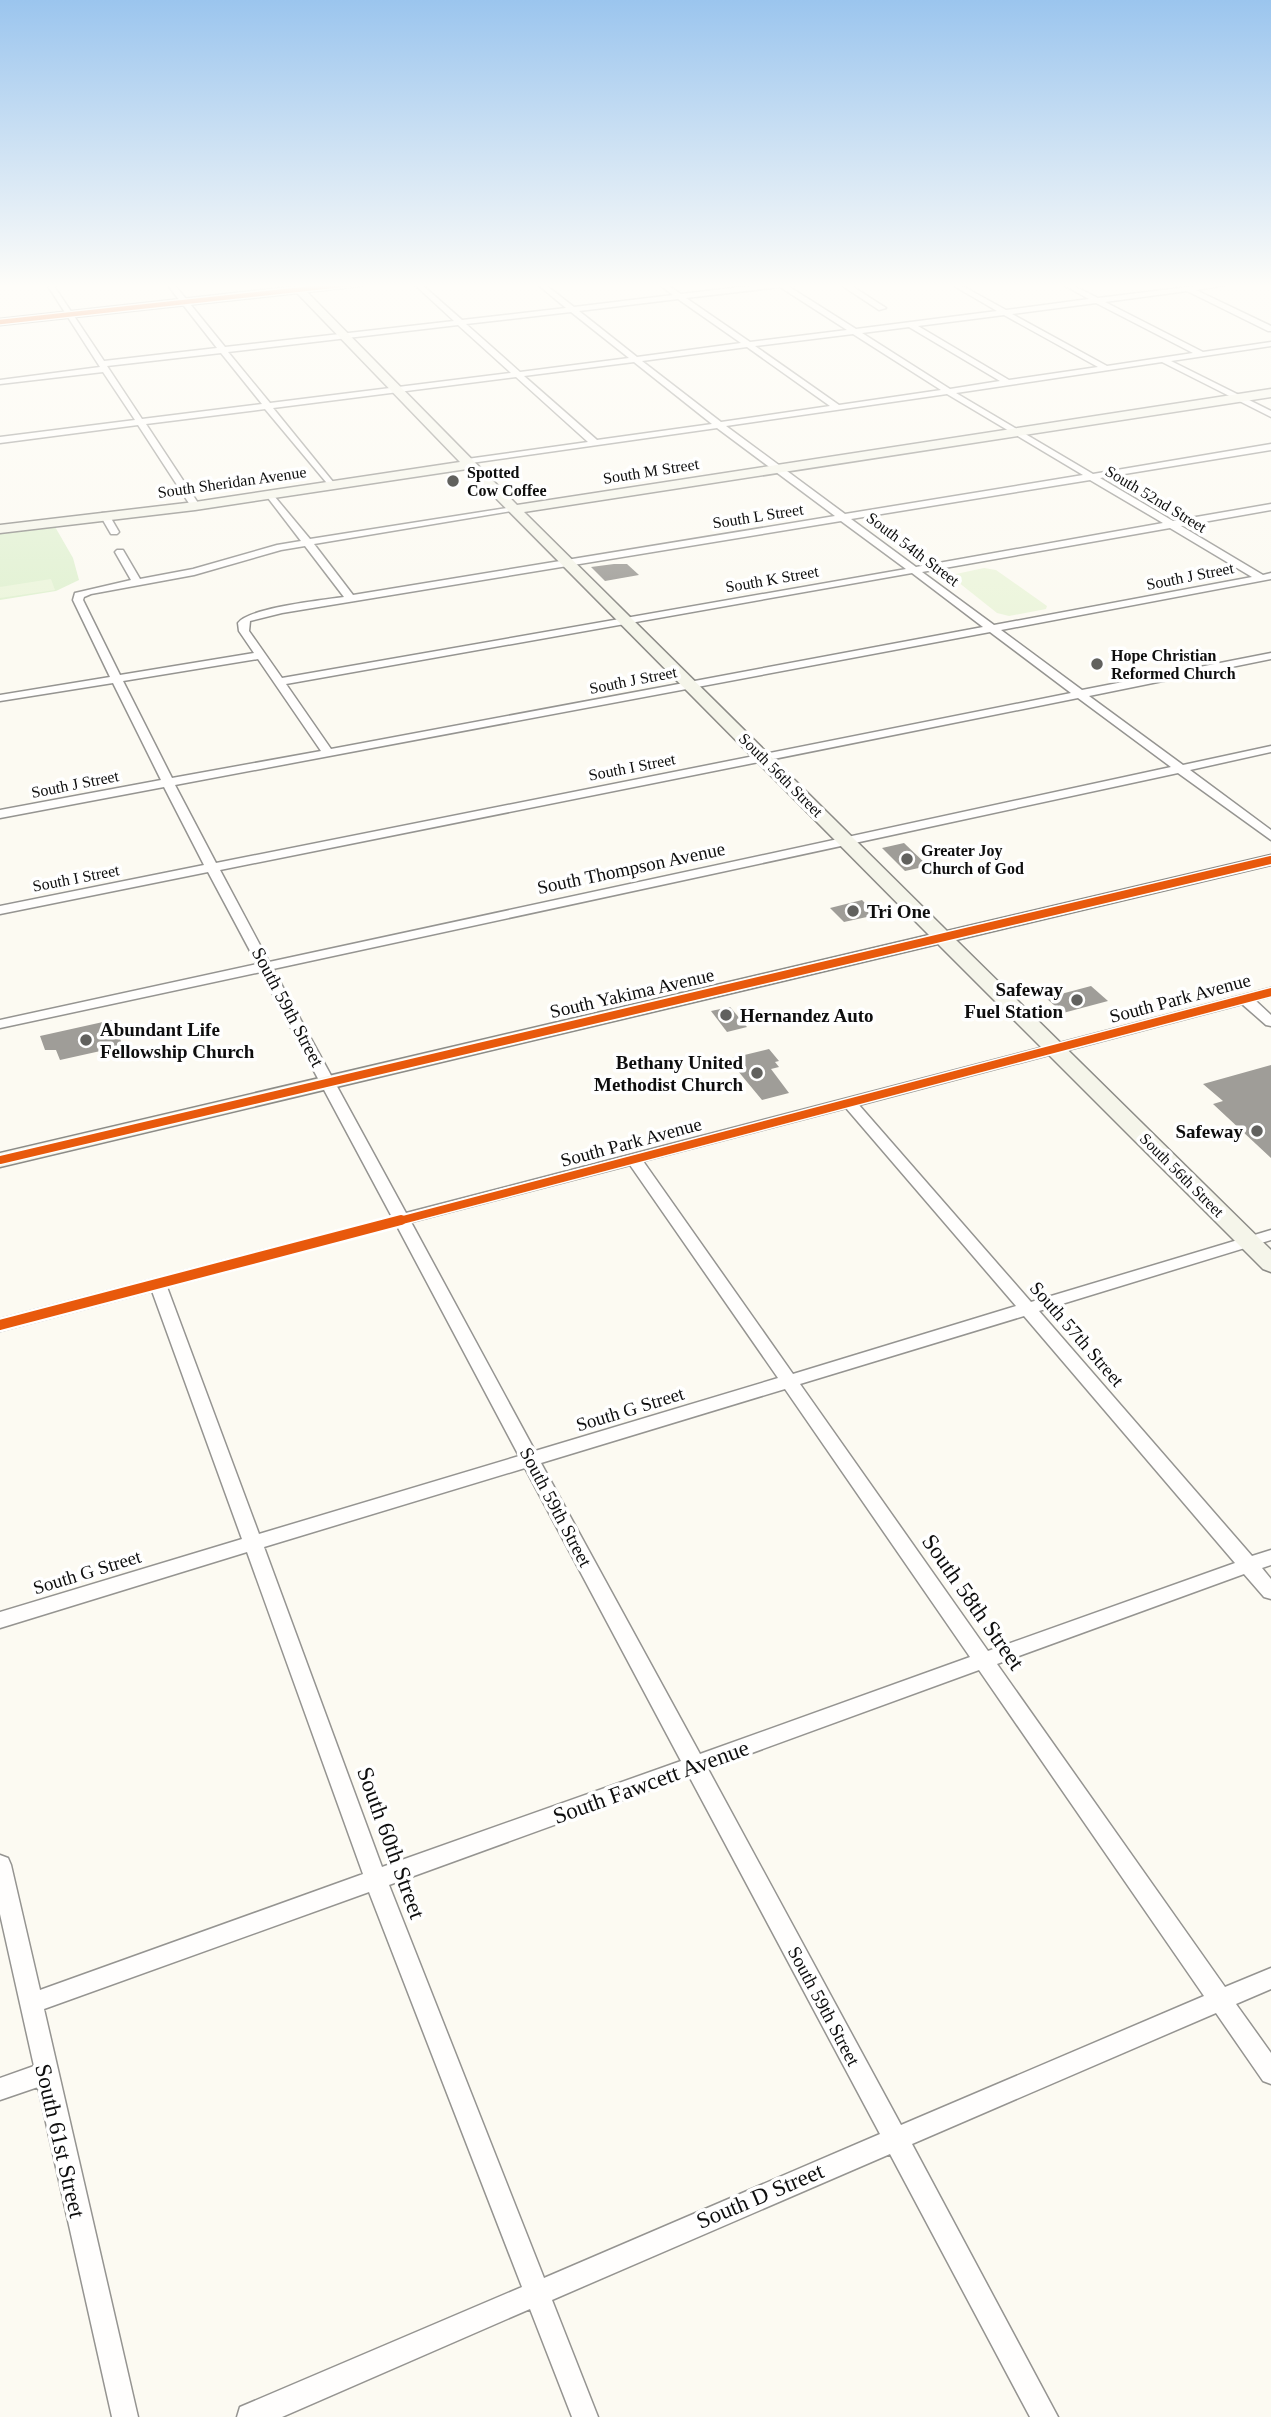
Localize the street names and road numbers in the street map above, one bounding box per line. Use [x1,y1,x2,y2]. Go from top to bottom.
street label: South M Street [602,455,701,487]
street label: South 52nd Street [1102,462,1210,536]
street label: South Sheridan Avenue [157,463,307,501]
street label: South L Street [711,500,805,532]
street label: South 54th Street [864,509,963,590]
street label: South J Street [1145,559,1236,593]
street label: South K Street [724,562,820,596]
street label: South J Street [588,663,679,697]
street label: South 56th Street [736,730,827,821]
street label: South I Street [587,750,677,784]
street label: South J Street [30,767,121,801]
street label: South Thompson Avenue [535,838,727,898]
street label: South I Street [31,861,121,895]
street label: South 59th Street [248,944,329,1071]
street label: South Yakima Avenue [548,964,716,1022]
street label: South Park Avenue [1107,969,1253,1027]
street label: South Park Avenue [558,1113,704,1171]
street label: South 56th Street [1137,1130,1228,1221]
street label: South 57th Street [1026,1277,1129,1391]
street label: South G Street [573,1382,687,1435]
street label: South 59th Street [516,1444,597,1571]
street label: South 58th Street [917,1529,1029,1675]
street label: South G Street [30,1545,144,1598]
street label: South Fawcett Avenue [550,1735,752,1829]
street label: South 60th Street [352,1764,430,1923]
street label: South 59th Street [784,1943,865,2070]
street label: South 61st Street [30,2062,90,2221]
street label: South D Street [693,2158,828,2234]

